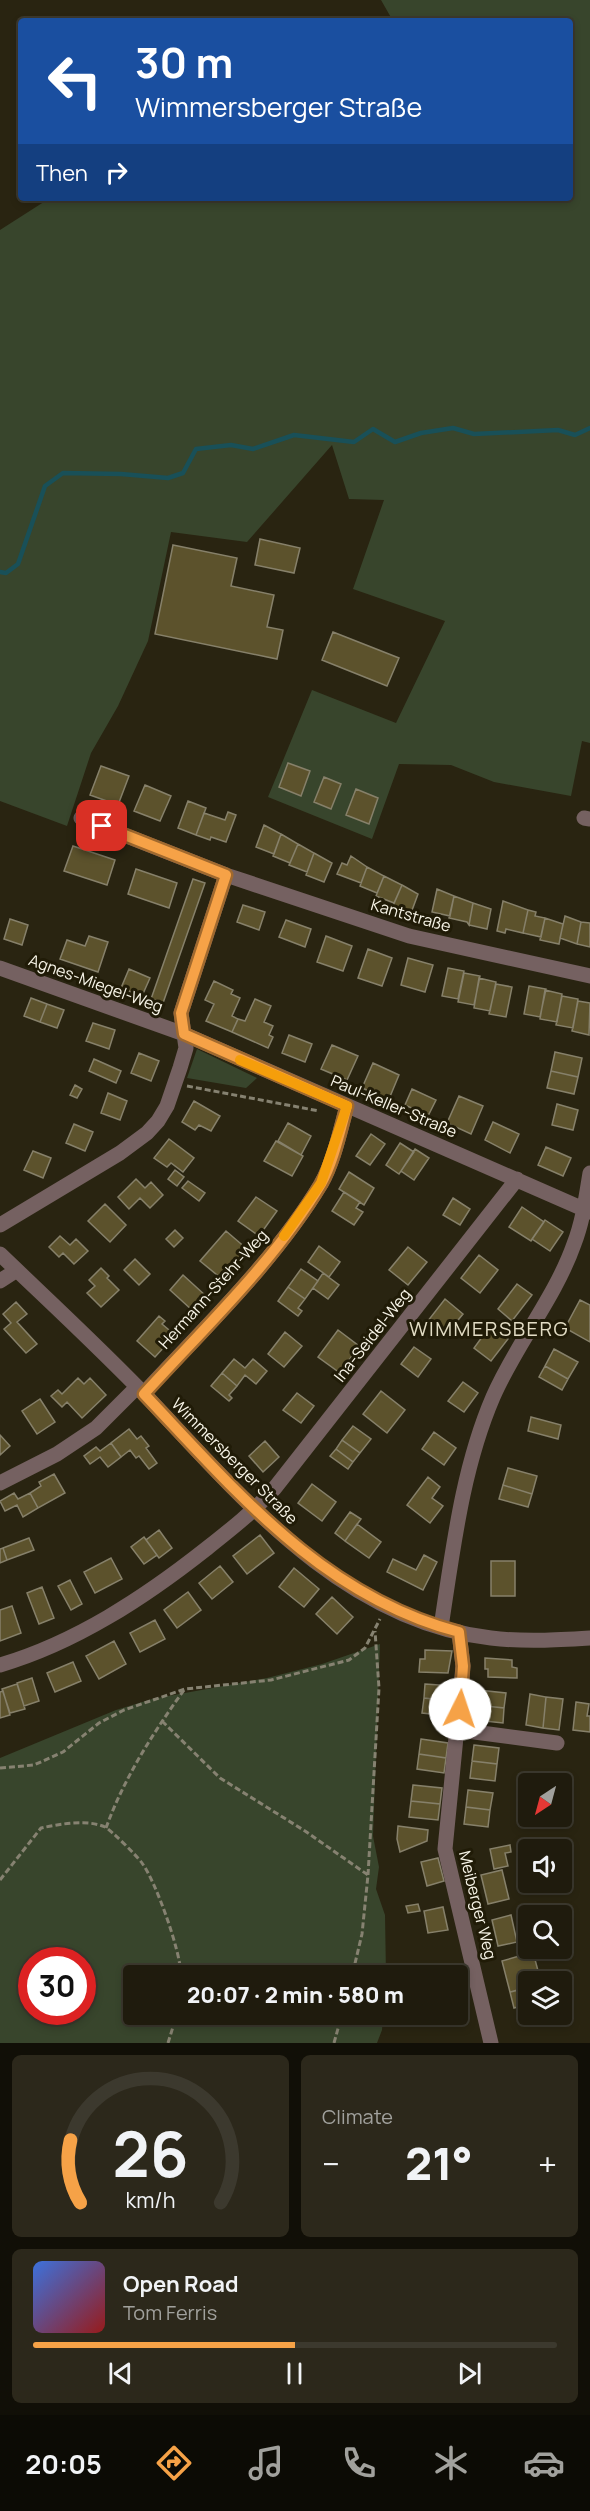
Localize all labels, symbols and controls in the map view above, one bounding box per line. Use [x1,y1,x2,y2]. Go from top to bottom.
text: 30 m [135,33,233,91]
icon: left [36,42,114,120]
text: Wimmersberger Straße [135,88,422,125]
icon: right [100,156,133,189]
text: Then [36,158,88,188]
pin [76,800,127,851]
icon: arrive [85,809,118,842]
street label: Kantstraße [368,893,454,937]
street label: Agnes-Miegel-Weg [26,948,166,1018]
street label: Paul-Keller-Straße [327,1069,461,1143]
street label: Hermann-Stehr-Weg [153,1225,273,1353]
street label: Ina-Seidel-Weg [328,1284,416,1386]
district label: WIMMERSBERG [409,1315,569,1342]
street label: Wimmersberger Straße [167,1393,303,1529]
position arrow [428,1677,492,1741]
north arrow [518,1773,572,1827]
map controls [518,1773,572,2025]
button: sound [518,1839,572,1893]
street label: Meiberger Weg [454,1848,502,1962]
button: search [518,1905,572,1959]
speed limit sign: 30 [18,1947,96,2025]
button: layers [518,1971,572,2025]
text: 20:07 · 2 min · 580 m [187,1980,404,2010]
text: Climate [322,2103,393,2130]
text: 26 [113,2110,188,2196]
text: 21° [405,2132,473,2194]
text: − [322,2141,340,2186]
text: + [538,2141,557,2186]
text: km/h [126,2185,175,2214]
text: Open Road [123,2269,238,2299]
text: Tom Ferris [123,2299,217,2326]
icon: previous [104,2357,137,2390]
icon: pause [278,2357,311,2390]
icon: next [453,2357,486,2390]
icon: directions [153,2442,195,2484]
icon: music [245,2442,287,2484]
icon: phone [338,2442,380,2484]
icon: climate [430,2442,472,2484]
icon: car [523,2442,565,2484]
text: 20:05 [25,2445,102,2482]

